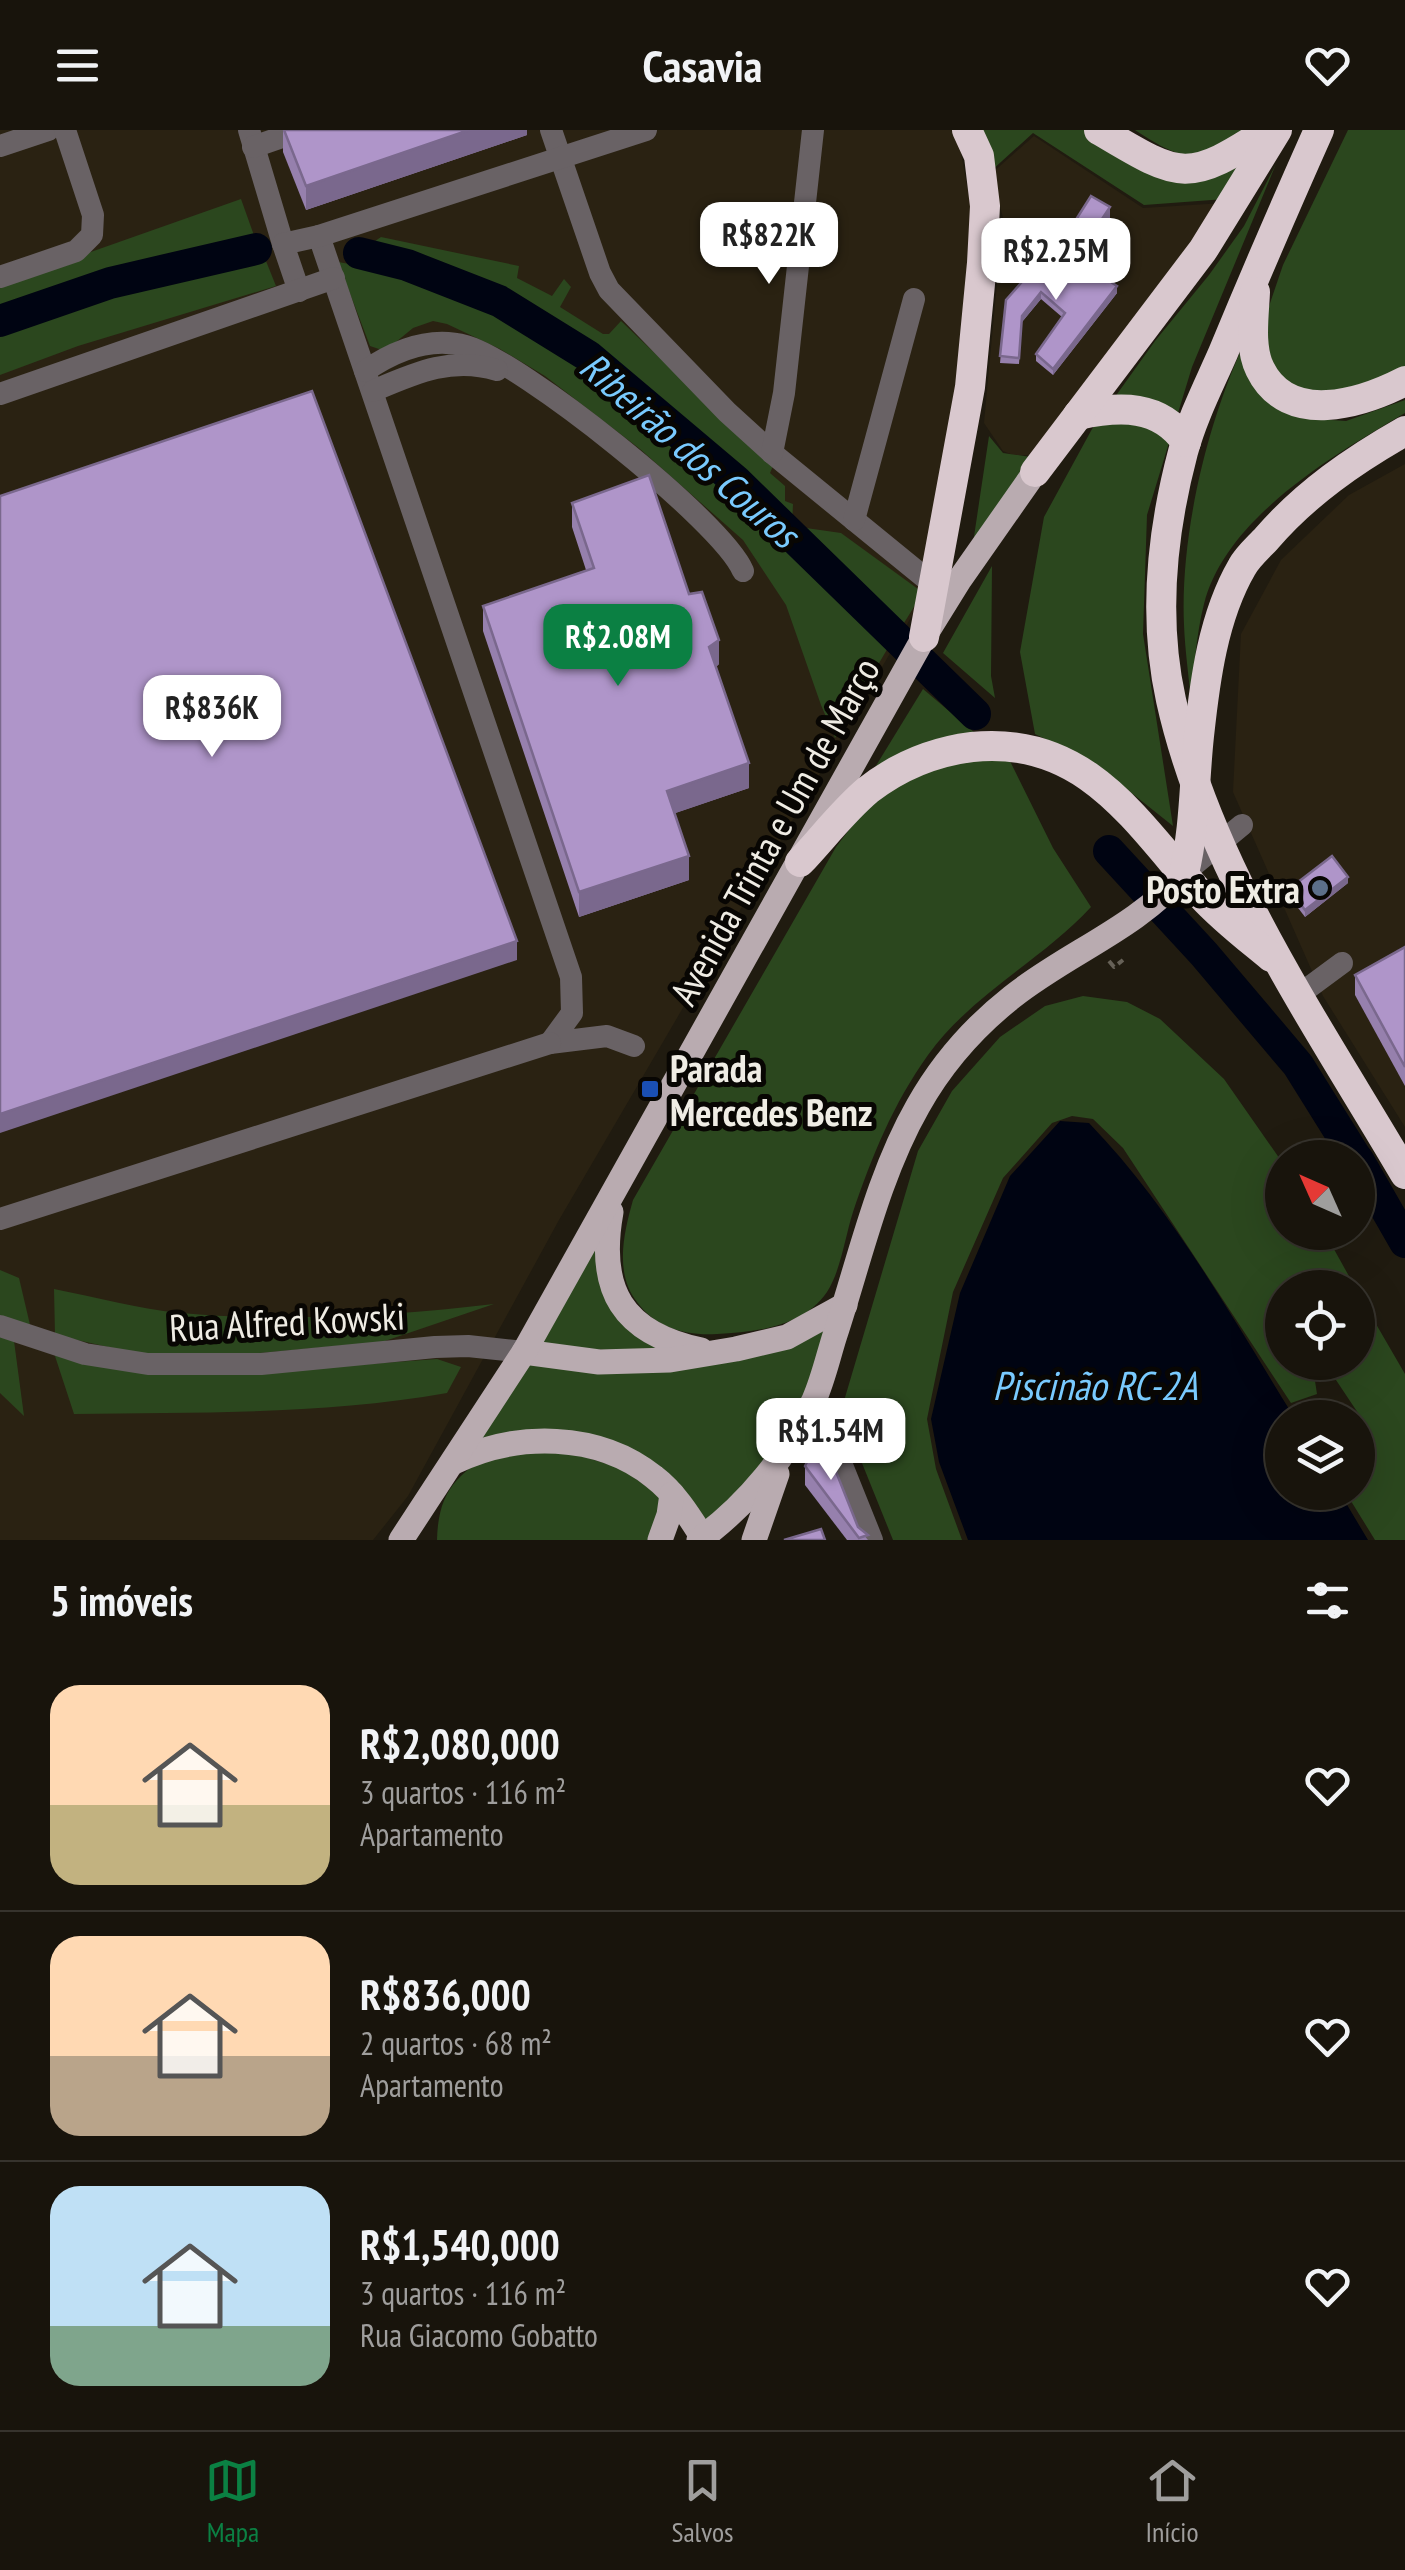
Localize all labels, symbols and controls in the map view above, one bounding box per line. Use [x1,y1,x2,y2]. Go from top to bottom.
text: Casavia [643,36,762,94]
icon: menu [50,38,105,93]
icon: heart [1300,38,1355,93]
pin: R$822K [688,202,850,287]
text: R$822K [722,213,816,255]
pin: R$2.25M [964,218,1148,303]
text: R$2.25M [1003,229,1109,271]
water label: Ribeirão dos Couros [570,340,813,561]
pin: R$2.08M [526,604,710,689]
text: R$2.08M [565,615,671,657]
street label: Avenida Trinta e Um de Março [658,649,890,1013]
pin: R$836K [131,675,293,760]
text: R$836K [165,686,259,728]
place label: Posto Extra [1146,864,1300,913]
marker: Posto Extra [1309,877,1331,899]
place label: Parada Mercedes Benz [670,1043,872,1136]
marker: Parada Mercedes Benz [639,1078,661,1100]
north arrow [1265,1140,1375,1250]
map controls [1265,1140,1375,1510]
button: locate [1265,1270,1375,1380]
street label: Rua Alfred Kowski [168,1290,406,1352]
water label: Piscinão RC-2A [993,1359,1198,1411]
pin: R$1.54M [739,1398,923,1483]
button: layers [1265,1400,1375,1510]
text: R$1.54M [778,1409,884,1451]
text: 5 imóveis [50,1573,193,1628]
icon: filters [1300,1573,1355,1628]
text: R$2,080,000 [360,1716,560,1771]
icon: home [130,1725,250,1845]
icon: heart [1300,1758,1355,1813]
text: 3 quartos · 116 m² [360,1771,566,1813]
text: Apartamento [360,1813,503,1855]
text: R$836,000 [360,1967,531,2022]
icon: home [130,1976,250,2096]
icon: heart [1300,2009,1355,2064]
text: 2 quartos · 68 m² [360,2022,552,2064]
text: Apartamento [360,2064,503,2106]
text: R$1,540,000 [360,2217,560,2272]
icon: home [130,2226,250,2346]
icon: heart [1300,2259,1355,2314]
text: 3 quartos · 116 m² [360,2272,566,2314]
text: Rua Giacomo Gobatto [360,2314,598,2356]
tab: Mapa [205,2453,260,2550]
tab: Salvos [671,2453,734,2550]
tab: Início [1145,2453,1200,2550]

